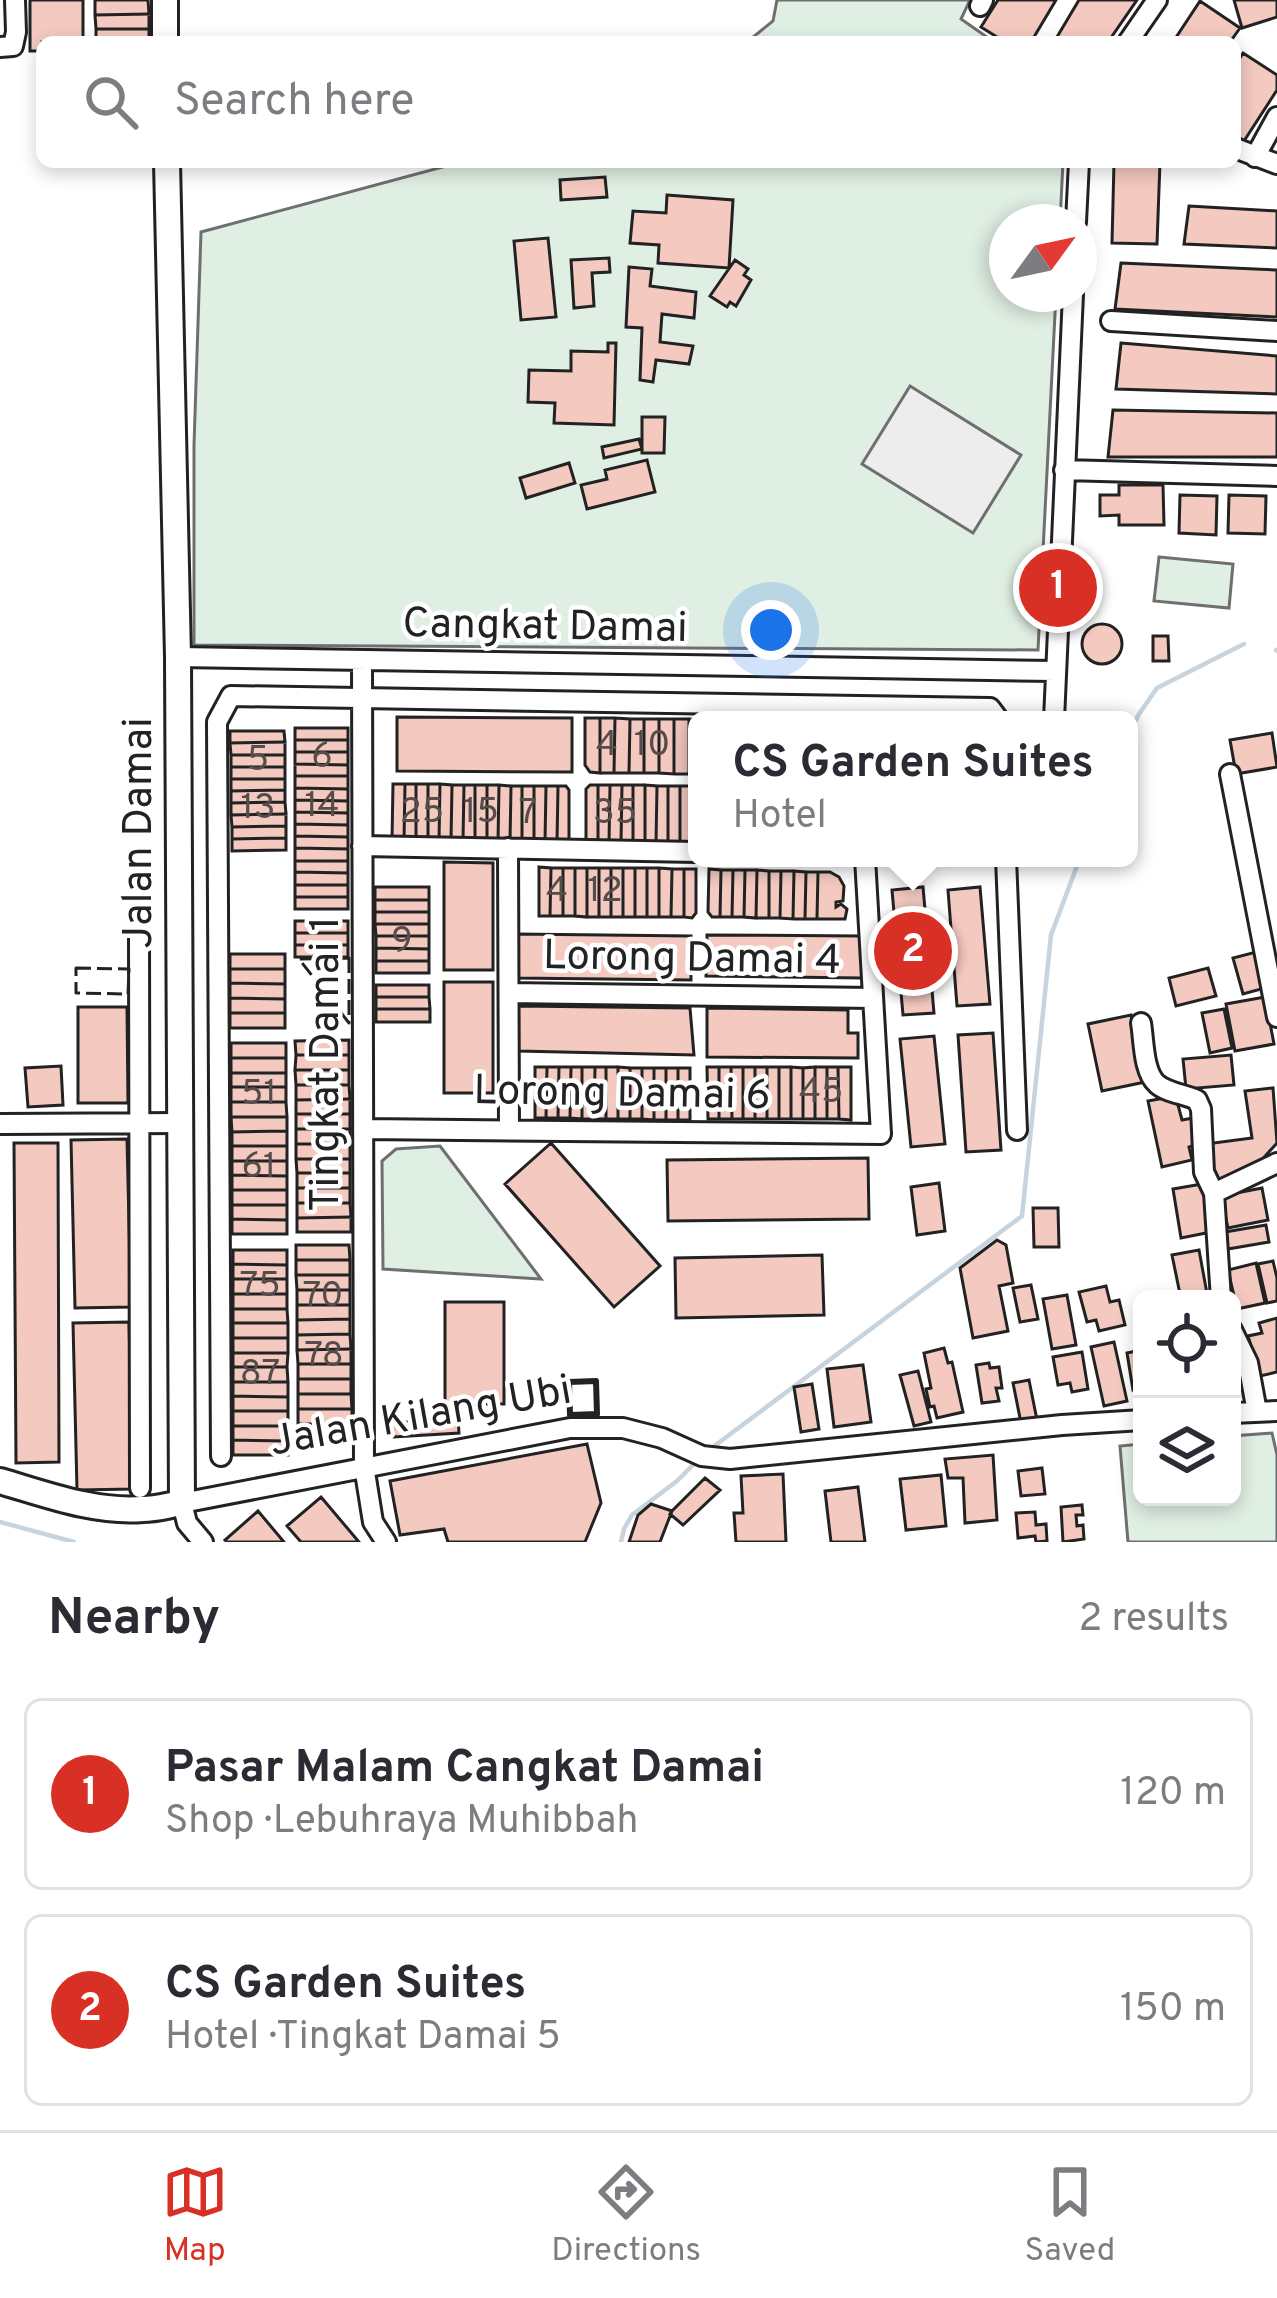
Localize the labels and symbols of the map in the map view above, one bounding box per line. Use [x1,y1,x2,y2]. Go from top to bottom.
north arrow [989,204,1097,312]
pin: 1 [1019,543,1097,633]
street label: Cangkat Damai [402,599,688,657]
your location [741,600,801,660]
street label: Jalan Damai [114,717,167,949]
house number: 4 [596,723,618,769]
house number: 10 [634,723,670,769]
house number: 6 [311,735,333,781]
house number: 5 [247,738,269,784]
house number: 14 [304,784,340,830]
house number: 13 [240,786,276,832]
house number: 25 [400,790,444,836]
house number: 15 [463,790,499,836]
house number: 7 [519,791,537,837]
house number: 35 [593,791,637,837]
house number: 4 [546,869,568,915]
house number: 12 [587,869,623,915]
pin: 2 [874,906,952,996]
street label: Tingkat Damai 1 [301,916,354,1212]
house number: 9 [391,919,413,965]
street label: Lorong Damai 4 [543,931,841,989]
street label: Lorong Damai 6 [473,1066,771,1124]
house number: 45 [799,1070,843,1116]
house number: 51 [241,1072,277,1118]
house number: 61 [242,1145,276,1191]
house number: 75 [239,1264,281,1310]
house number: 70 [303,1274,343,1320]
house number: 78 [304,1334,344,1380]
house number: 87 [240,1352,280,1398]
street label: Jalan Kilang Ubi [266,1365,576,1471]

